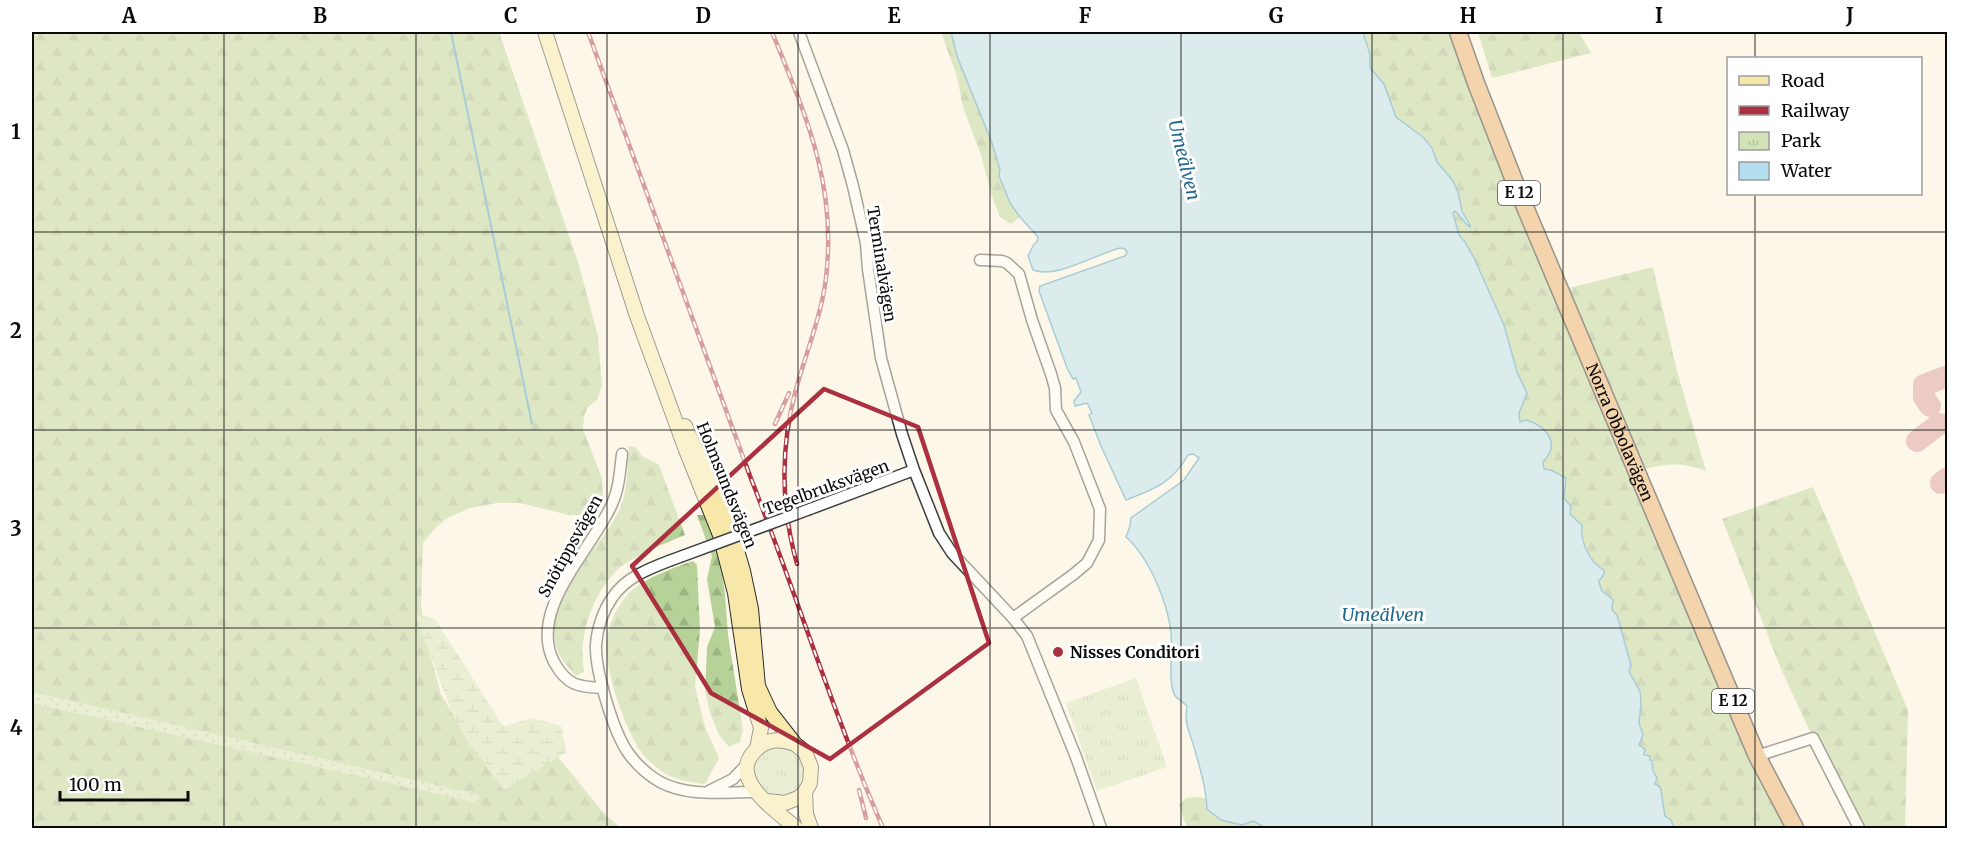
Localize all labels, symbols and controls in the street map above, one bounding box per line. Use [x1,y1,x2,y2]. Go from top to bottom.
text: A [121,3,137,28]
text: B [313,3,327,28]
text: C [504,3,518,28]
text: D [695,3,711,28]
text: E [887,3,901,28]
text: F [1079,3,1092,28]
text: G [1269,3,1284,28]
text: H [1460,3,1476,28]
text: I [1655,3,1663,28]
text: J [1845,3,1854,28]
legend [1727,57,1922,195]
text: Road [1781,69,1825,92]
text: Railway [1781,99,1850,122]
water label: Umeälven [1163,117,1206,203]
text: 1 [11,119,21,144]
text: Park [1781,129,1822,152]
text: Water [1780,159,1832,182]
road number: E 12 [1498,181,1540,205]
street label: Terminalvägen [863,205,901,324]
text: 2 [10,318,22,343]
street label: Norra Obbolavägen [1582,360,1658,505]
street label: Holmsundsvägen [693,419,762,551]
street label: Tegelbruksvägen [760,455,892,519]
street label: Snötippsvägen [534,491,607,601]
text: 3 [10,516,22,541]
water label: Umeälven [1342,603,1424,626]
place label: Nisses Conditori [1070,642,1200,662]
marker: Nisses Conditori [1051,645,1065,659]
road number: E 12 [1712,689,1754,713]
text: 4 [10,715,23,740]
scale bar [60,764,188,802]
text: 100 m [69,773,122,796]

